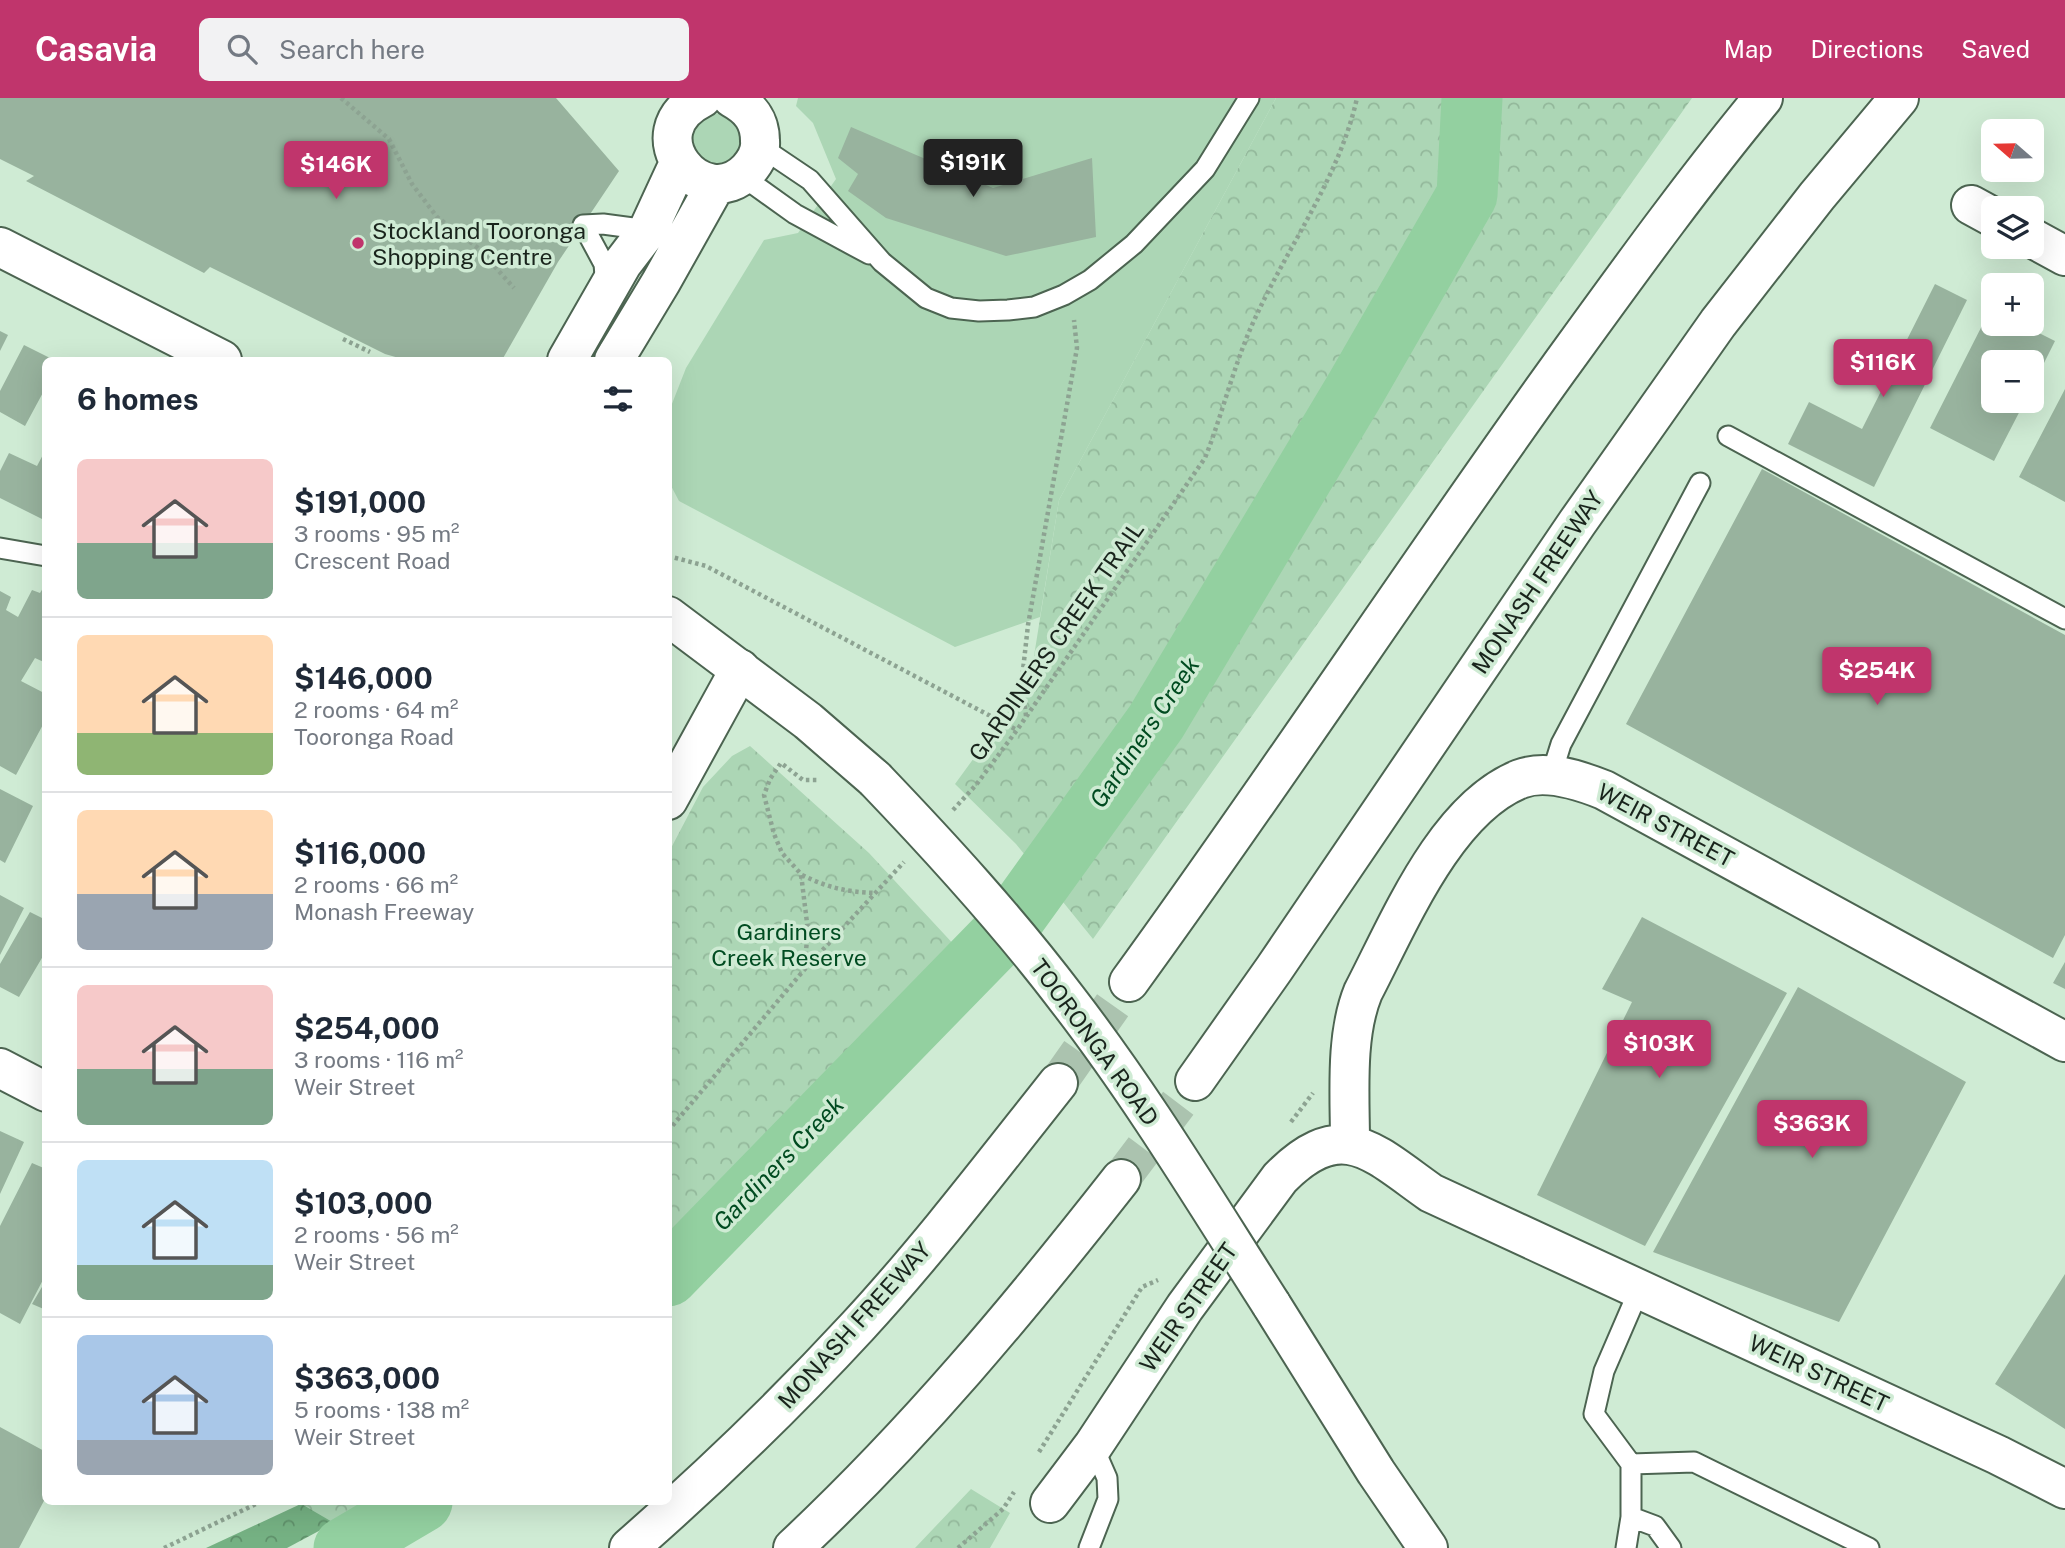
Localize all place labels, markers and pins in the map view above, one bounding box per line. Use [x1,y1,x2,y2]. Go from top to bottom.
pin: $191K [924,140,1022,199]
pin: $146K [287,141,385,201]
place label: Stockland Tooronga Shopping Centre [372,217,586,270]
marker: Stockland Tooronga Shopping Centre [350,235,366,251]
pin: $116K [1834,340,1932,399]
pin: $254K [1828,648,1926,707]
pin: $103K [1610,1020,1708,1080]
pin: $363K [1763,1100,1861,1160]

